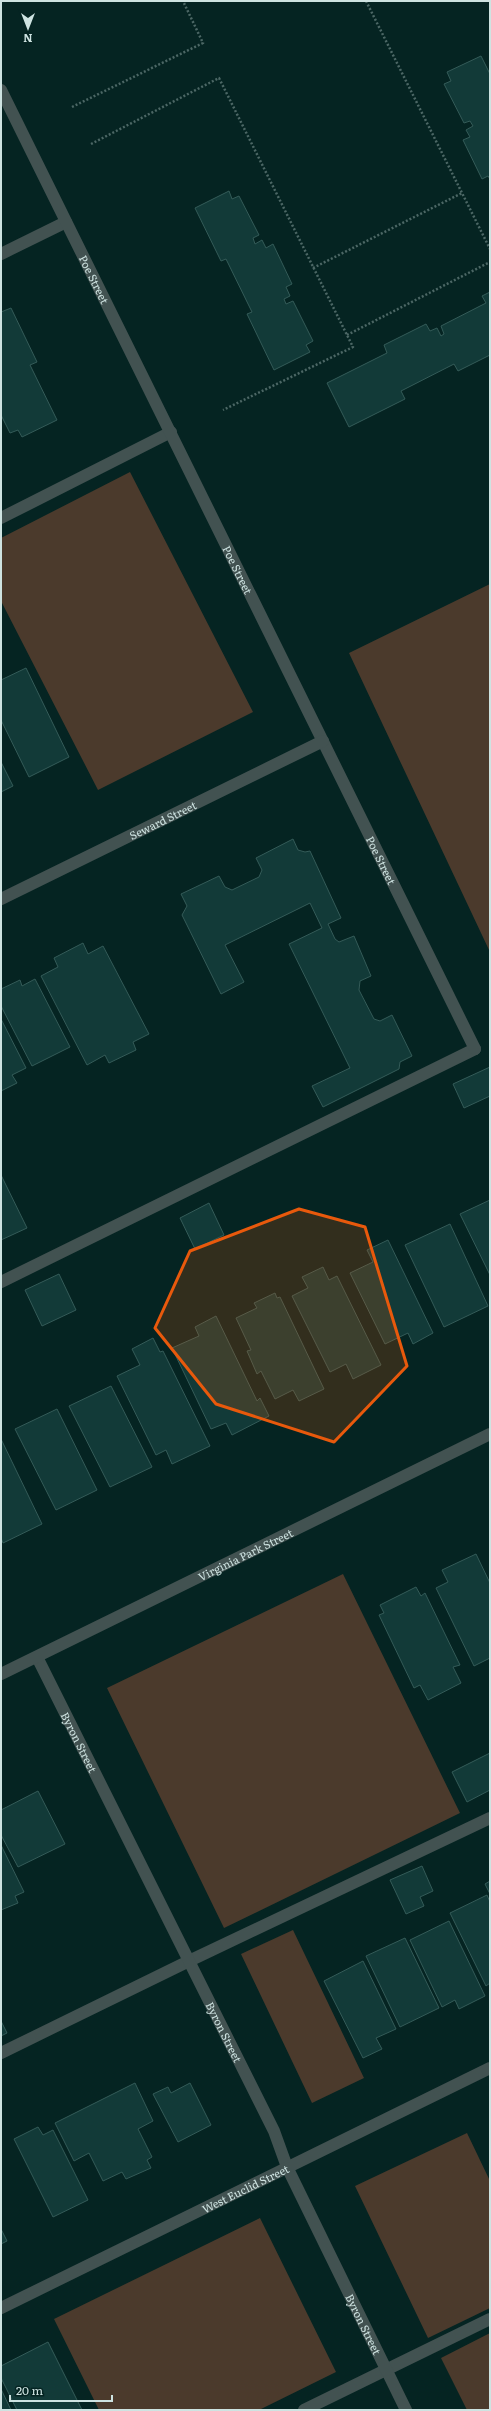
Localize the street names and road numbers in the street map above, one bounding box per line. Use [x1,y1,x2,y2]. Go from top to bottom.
street label: Poe Street [76,252,114,307]
street label: Poe Street [219,543,257,597]
street label: Seward Street [126,796,199,843]
street label: Poe Street [363,833,401,888]
street label: Virginia Park Street [195,1524,296,1584]
street label: Byron Street [58,1709,102,1775]
street label: Byron Street [203,1999,247,2065]
street label: West Euclid Street [199,2160,292,2216]
street label: Byron Street [342,2291,386,2358]

